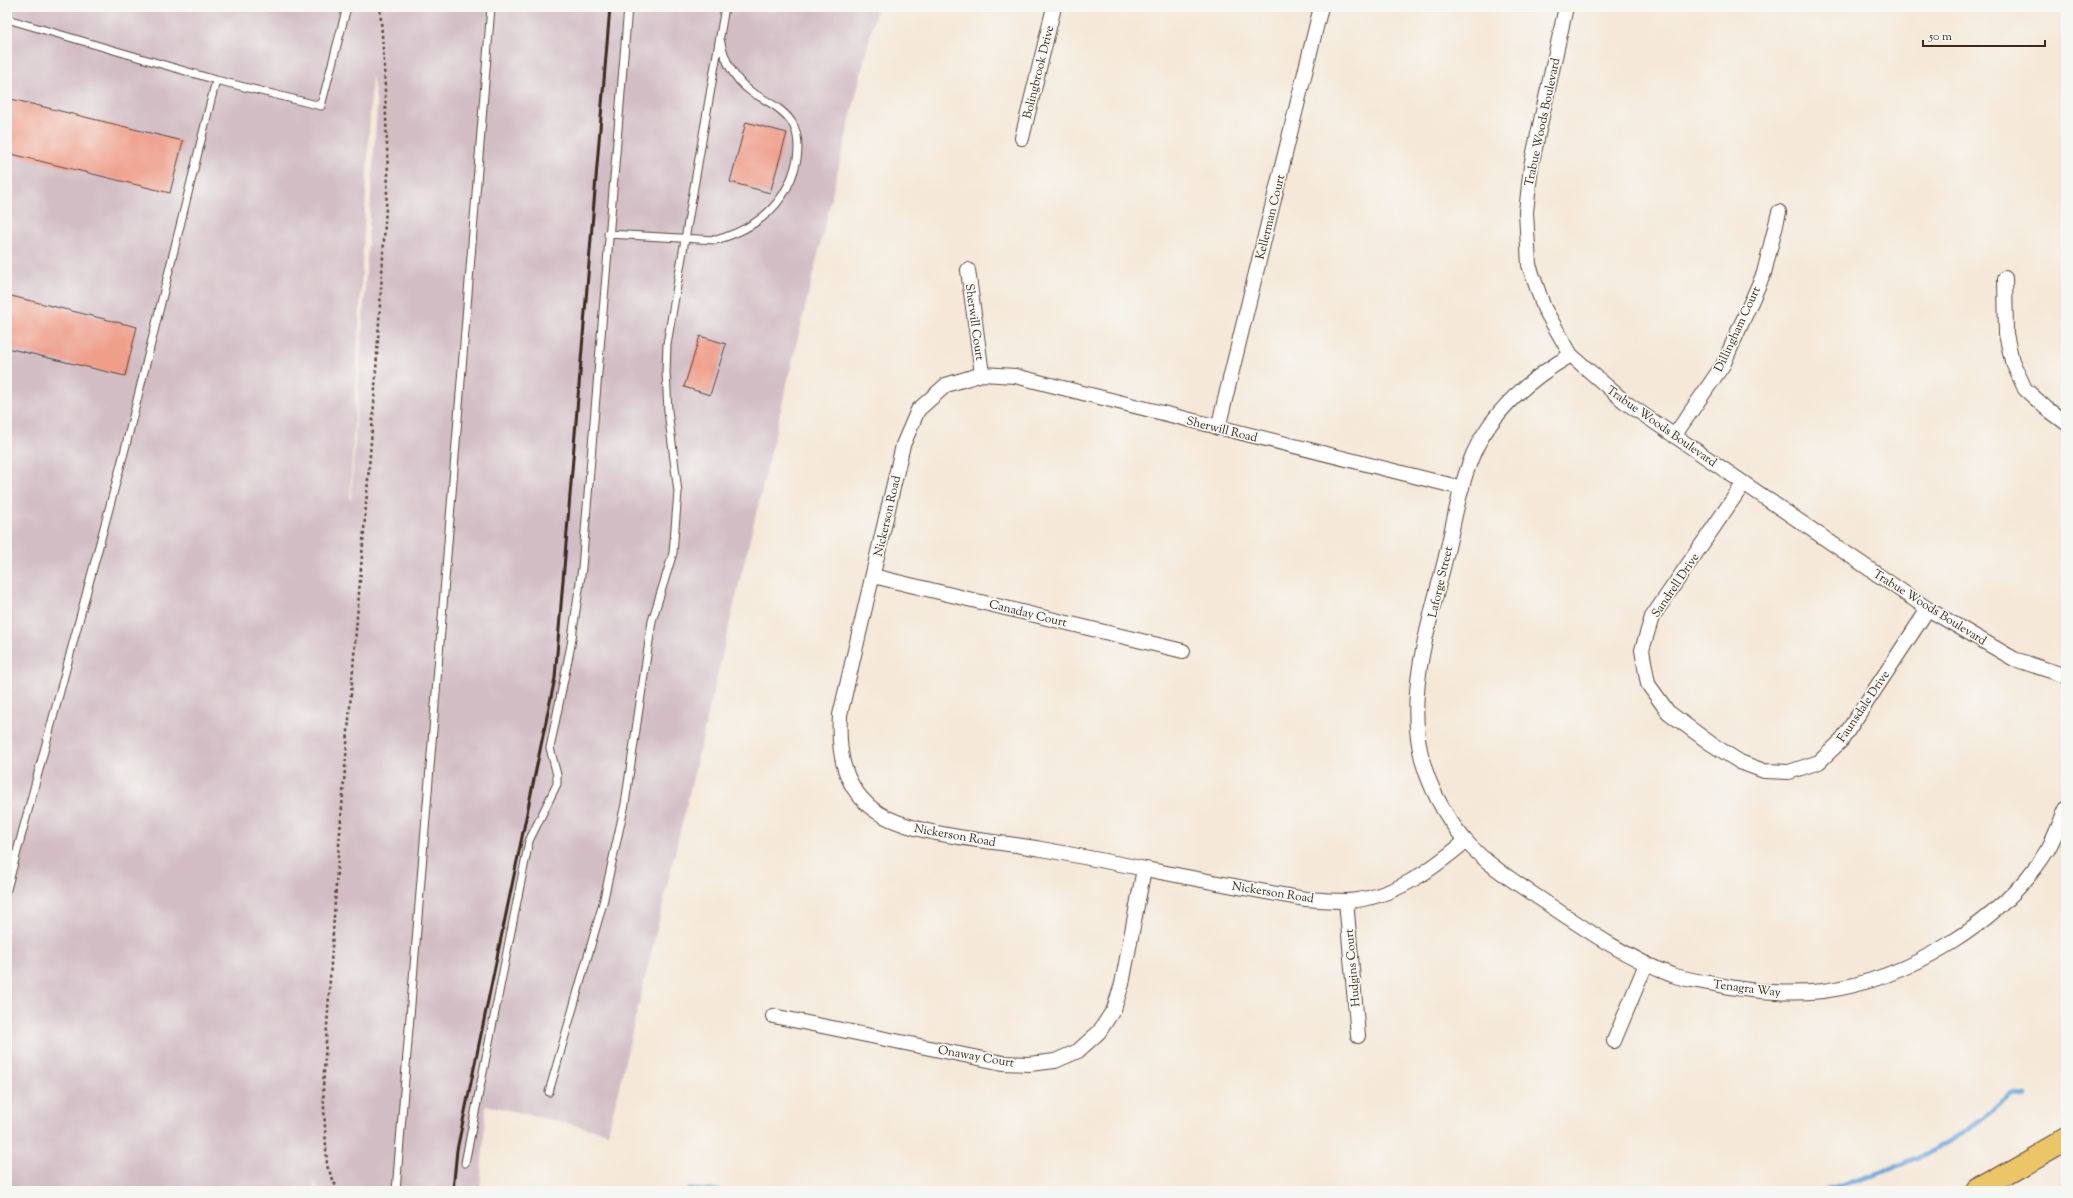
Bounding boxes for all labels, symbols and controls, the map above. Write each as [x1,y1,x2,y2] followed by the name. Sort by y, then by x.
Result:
[1923,22,2045,48] scale bar
[1019,23,1059,121] street label: Bolingbrook Drive
[1928,28,1952,46] text: 50 m
[1521,56,1565,188] street label: Trabue Woods Boulevard
[1252,173,1290,262] street label: Kellerman Court
[960,283,988,362] street label: Sherwill Court
[1710,284,1766,375] street label: Dillingham Court
[1603,382,1720,472] street label: Trabue Woods Boulevard
[1184,412,1259,448] street label: Sherwill Road
[870,474,906,558] street label: Nickerson Road
[1424,545,1458,620] street label: Laforge Street
[1648,549,1704,621] street label: Sandrell Drive
[1869,566,1990,650] street label: Trabue Woods Boulevard
[987,596,1069,632] street label: Canaday Court
[1833,667,1895,746] street label: Faunsdale Drive
[913,820,997,852] street label: Nickerson Road
[1231,878,1315,908] street label: Nickerson Road
[1341,928,1365,1008] street label: Hudgins Court
[1712,976,1782,1002] street label: Tenagra Way
[936,1041,1015,1073] street label: Onaway Court

